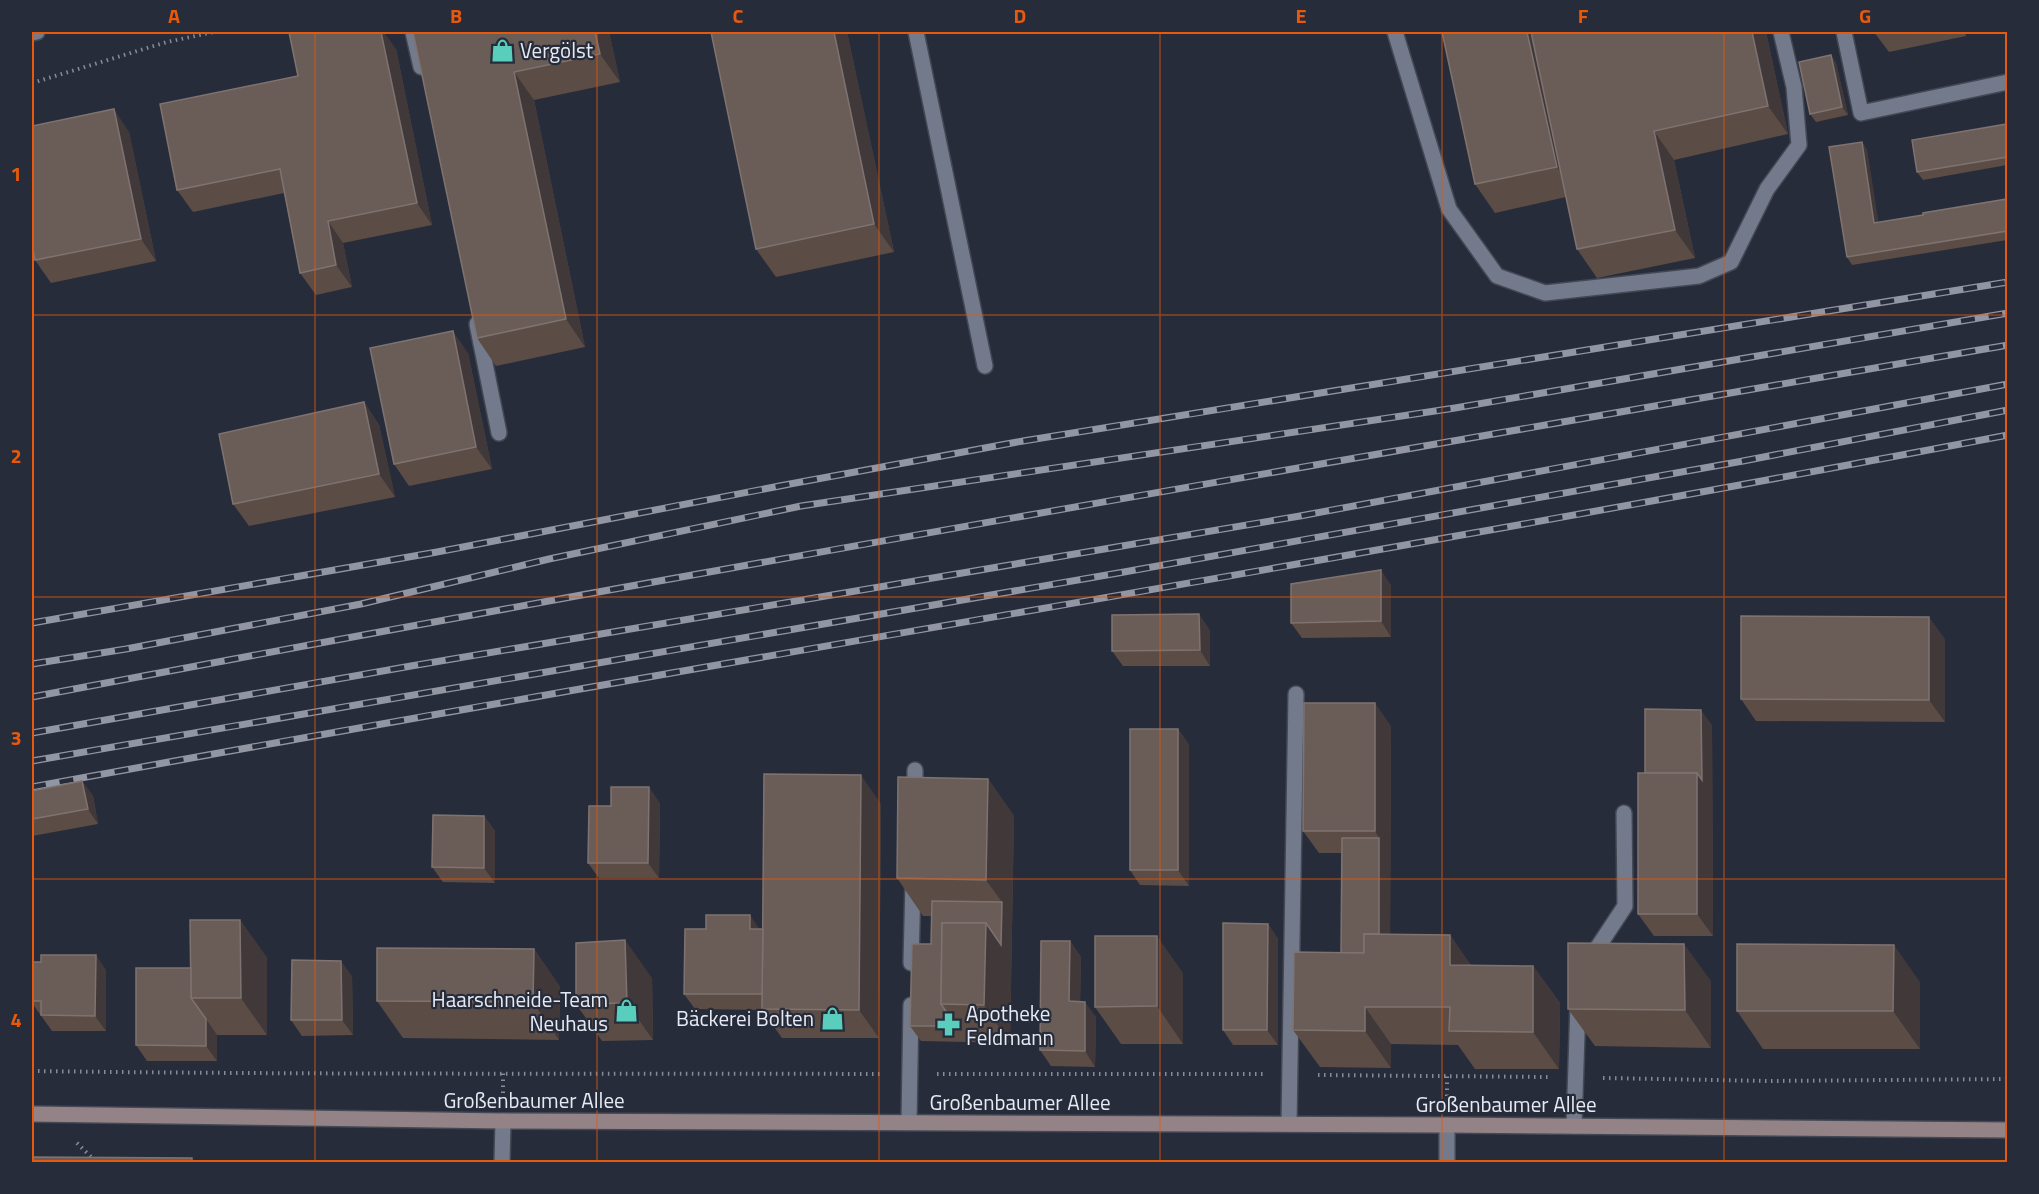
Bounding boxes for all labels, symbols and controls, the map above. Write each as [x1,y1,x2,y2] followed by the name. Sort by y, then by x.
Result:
[168,0,180,31] text: A
[450,0,462,31] text: B
[733,0,744,31] text: C
[1014,0,1026,31] text: D
[1295,0,1307,31] text: E
[1578,0,1589,31] text: F
[1859,0,1871,31] text: G
[520,34,594,66] place label: Vergölst
[489,37,515,63] shop icon: Vergölst
[10,158,22,189] text: 1
[10,440,22,471] text: 2
[10,722,22,753] text: 3
[431,983,608,1039] place label: Haarschneide-Team Neuhaus
[966,997,1054,1053] place label: Apotheke Feldmann
[613,998,639,1024] shop icon: Haarschneide-Team Neuhaus
[676,1002,814,1034] place label: Bäckerei Bolten
[10,1004,22,1035] text: 4
[819,1005,845,1031] shop icon: Bäckerei Bolten
[935,1012,961,1038] pharmacy icon: Apotheke Feldmann
[443,1084,625,1116] street label: Großenbaumer Allee
[929,1086,1111,1118] street label: Großenbaumer Allee
[1415,1088,1597,1120] street label: Großenbaumer Allee

